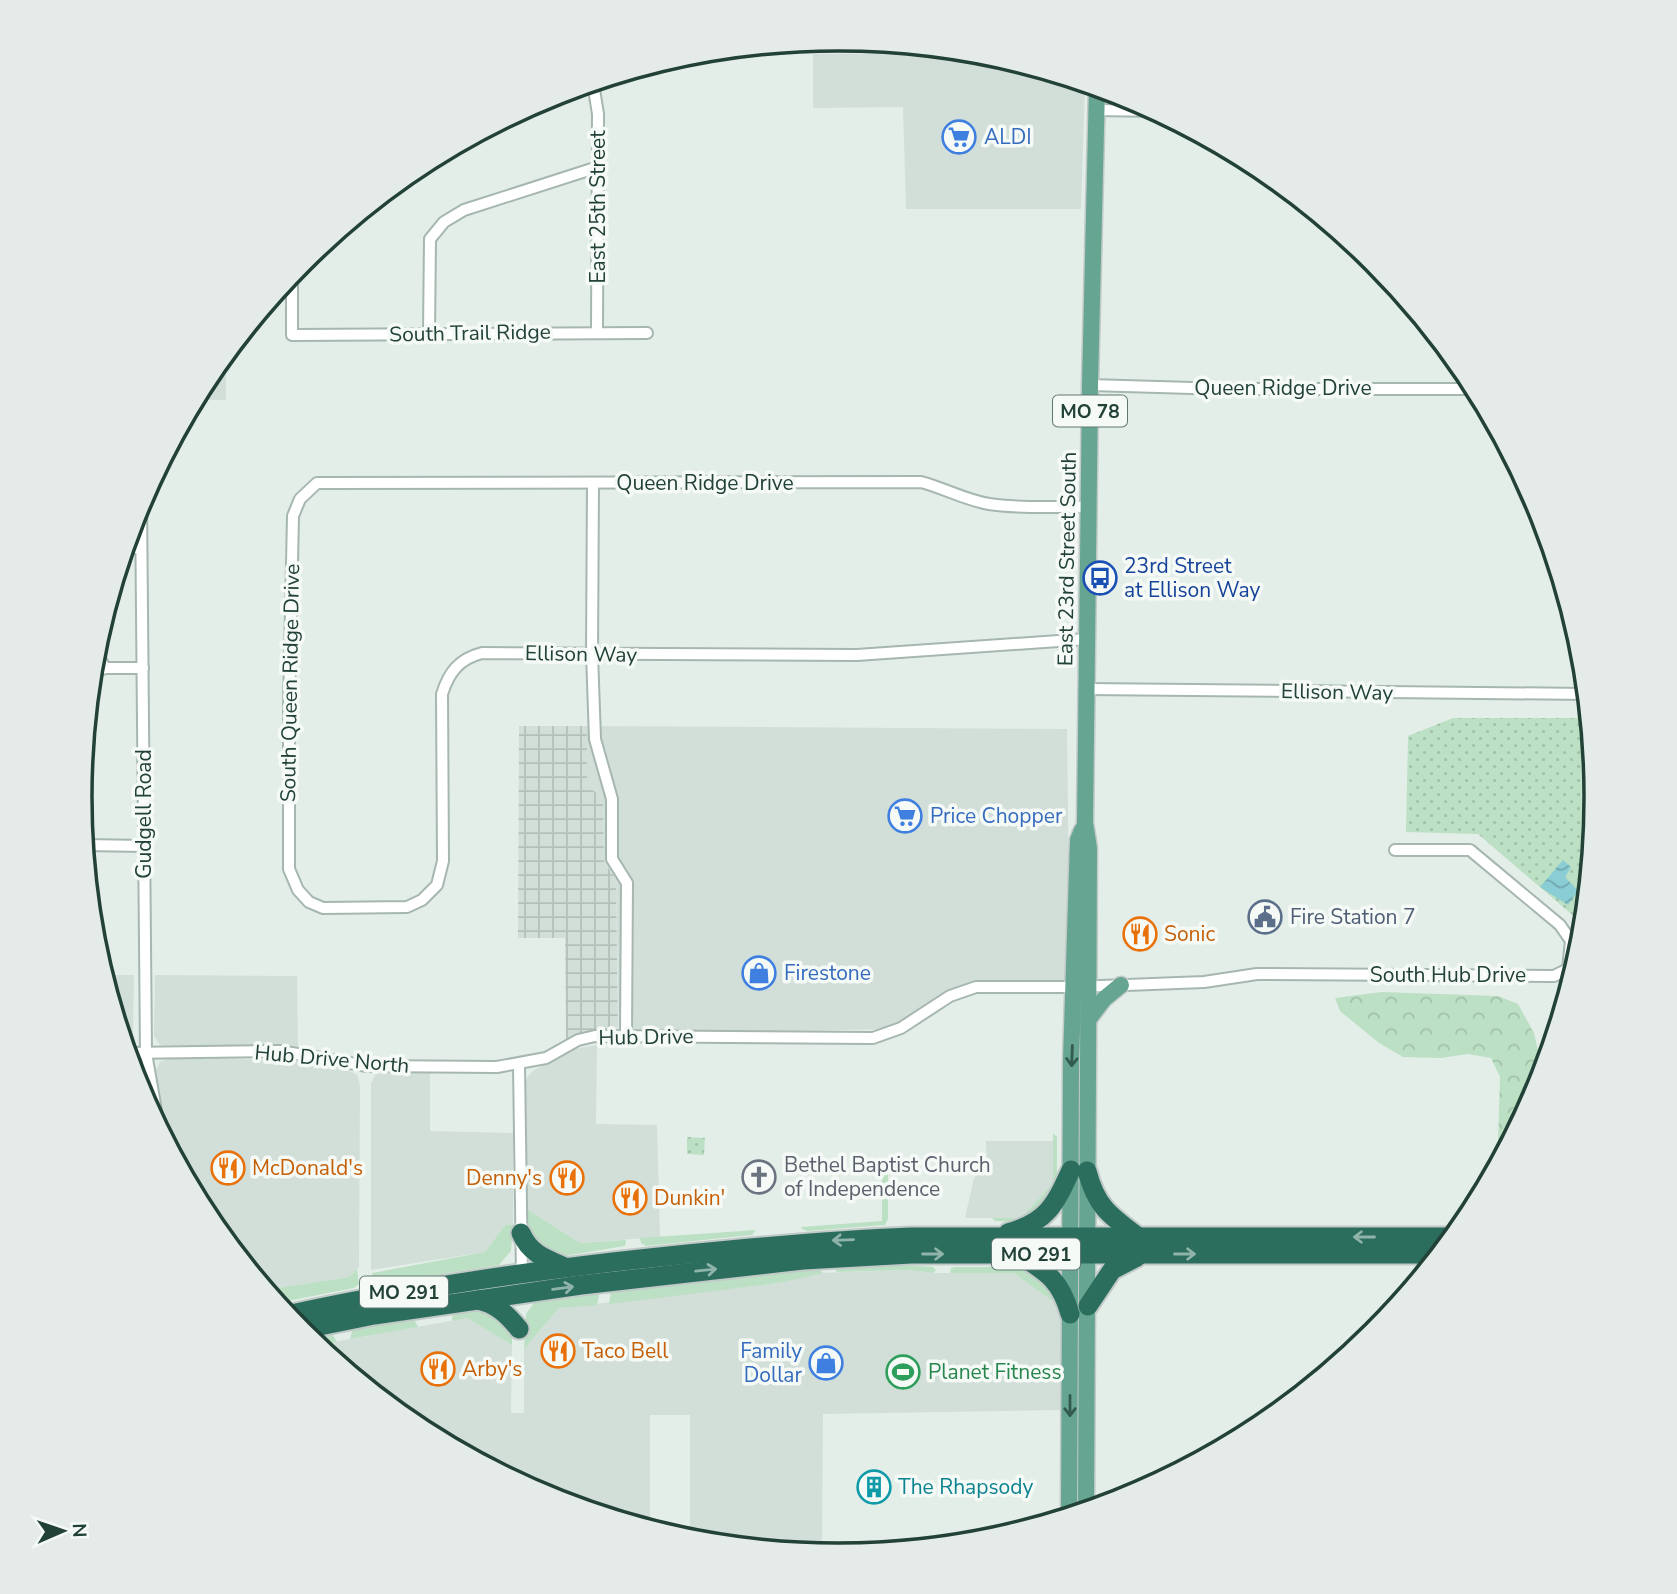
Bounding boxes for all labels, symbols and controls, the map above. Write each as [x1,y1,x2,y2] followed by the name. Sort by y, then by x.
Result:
[940,118,978,156] supermarket icon: ALDI
[984,123,1032,151] place label: ALDI
[584,130,612,284] street label: East 25th Street
[389,318,551,348] street label: South Trail Ridge
[1194,374,1372,402] street label: Queen Ridge Drive
[1053,396,1127,426] road number: MO 78
[1051,452,1083,666] street label: East 23rd Street South
[616,469,794,497] street label: Queen Ridge Drive
[1124,552,1260,604] place label: 23rd Street at Ellison Way
[1081,559,1119,597] bus stop icon: 23rd Street at Ellison Way
[274,564,306,802] street label: South Queen Ridge Drive
[525,639,638,669] street label: Ellison Way
[1281,677,1394,707] street label: Ellison Way
[130,749,158,879] street label: Gudgell Road
[886,797,924,835] supermarket icon: Price Chopper
[930,802,1063,830] place label: Price Chopper
[1246,898,1284,936] public building icon: Fire Station 7
[1290,903,1416,931] place label: Fire Station 7
[1121,915,1159,953] restaurant icon: Sonic
[1164,920,1215,948] place label: Sonic
[740,954,778,992] shop icon: Firestone
[784,959,871,987] place label: Firestone
[1370,961,1526,989] street label: South Hub Drive
[598,1022,694,1052] street label: Hub Drive
[253,1038,411,1080] street label: Hub Drive North
[1065,1044,1078,1067] one-way arrow
[209,1149,247,1187] restaurant icon: McDonald's
[784,1151,991,1203] place label: Bethel Baptist Church of Independence
[252,1154,363,1182] place label: McDonald's
[740,1158,778,1196] church icon: Bethel Baptist Church of Independence
[548,1159,586,1197] restaurant icon: Denny's
[466,1164,542,1192] place label: Denny's
[611,1179,649,1217] restaurant icon: Dunkin'
[654,1184,725,1212] place label: Dunkin'
[1353,1230,1376,1244] one-way arrow
[831,1233,854,1246] one-way arrow
[992,1238,1080,1270] road number: MO 291
[921,1247,944,1261] one-way arrow
[1173,1247,1196,1261] one-way arrow
[695,1263,717,1276] one-way arrow
[360,1276,448,1308] road number: MO 291
[551,1281,574,1294] one-way arrow
[539,1332,577,1370] restaurant icon: Taco Bell
[582,1337,669,1365] place label: Taco Bell
[740,1337,802,1389] place label: Family Dollar
[807,1344,845,1382] shop icon: Family Dollar
[419,1350,457,1388] restaurant icon: Arby's
[884,1353,922,1391] sports icon: Planet Fitness
[462,1355,522,1383] place label: Arby's
[928,1358,1062,1386] place label: Planet Fitness
[1063,1394,1077,1417] one-way arrow
[855,1468,893,1506] building icon: The Rhapsody
[898,1473,1034,1501] place label: The Rhapsody
[28,1496,98,1566] north arrow
[66,1523,92,1538] text: N

